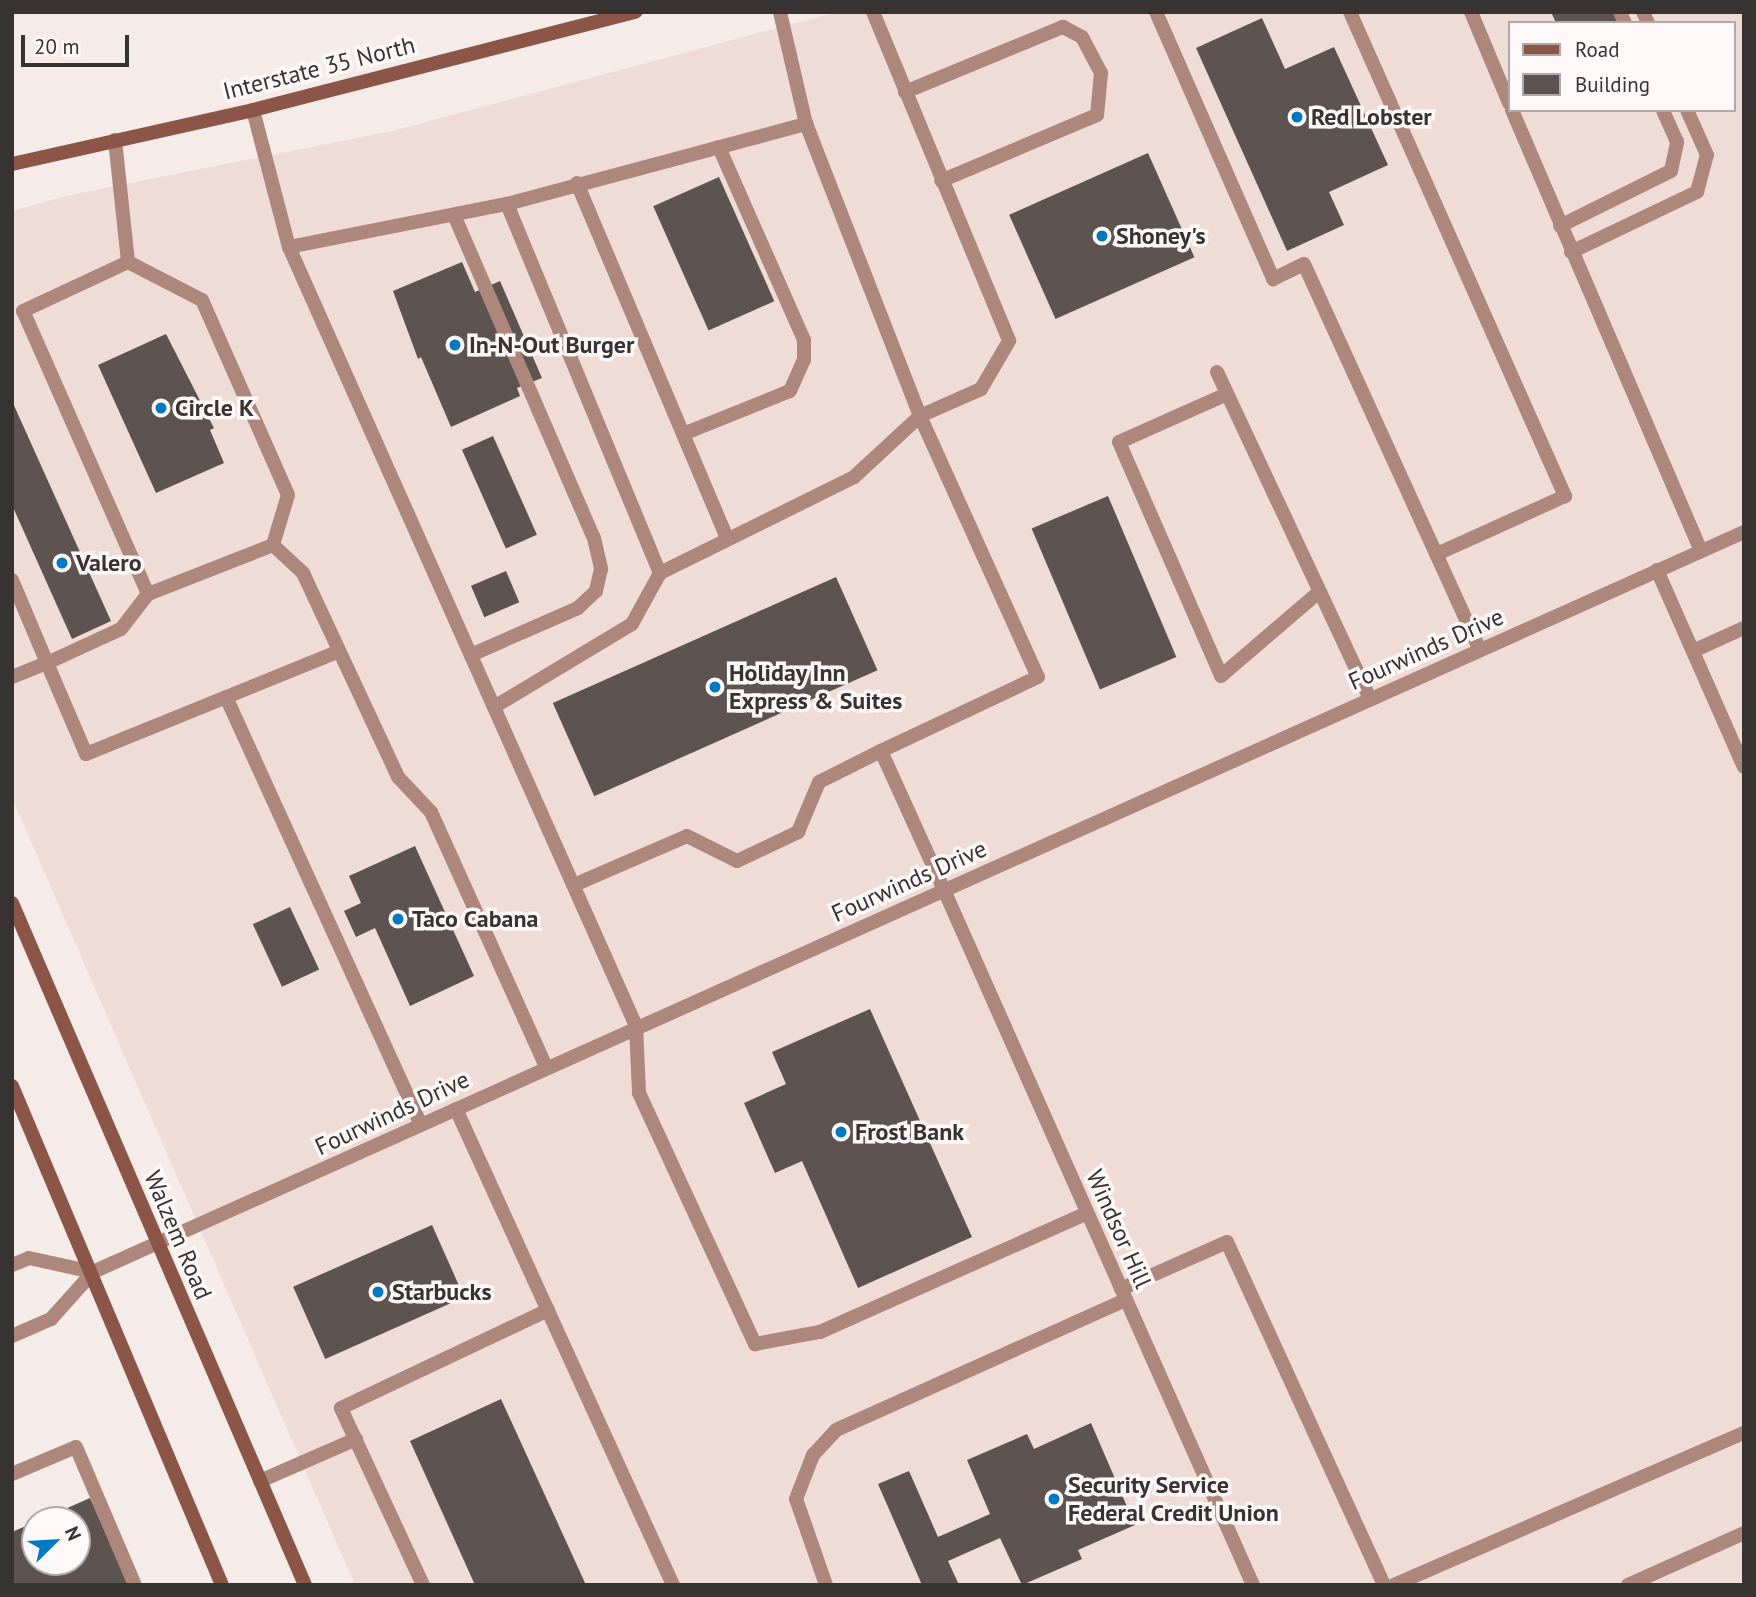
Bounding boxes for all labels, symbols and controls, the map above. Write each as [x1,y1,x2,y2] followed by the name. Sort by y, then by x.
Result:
[24,21,133,65] scale bar
[1508,21,1735,112] legend
[220,30,418,106] street label: Interstate 35 North
[34,33,80,60] text: 20 m
[1575,36,1619,63] text: Road
[1575,71,1650,98] text: Building
[1311,103,1432,131] place label: Red Lobster
[1289,109,1305,125] marker: Red Lobster
[1116,222,1206,250] place label: Shoney's
[1094,228,1110,244] marker: Shoney's
[469,331,634,359] place label: In-N-Out Burger
[447,337,463,353] marker: In-N-Out Burger
[175,394,254,422] place label: Circle K
[153,400,169,416] marker: Circle K
[76,549,142,577] place label: Valero
[54,555,70,571] marker: Valero
[1344,602,1508,696] street label: Fourwinds Drive
[729,659,902,715] place label: Holiday Inn Express & Suites
[707,679,723,695] marker: Holiday Inn Express & Suites
[827,834,991,928] street label: Fourwinds Drive
[412,905,539,933] place label: Taco Cabana
[390,911,406,927] marker: Taco Cabana
[310,1065,474,1161] street label: Fourwinds Drive
[855,1118,964,1146] place label: Frost Bank
[833,1124,849,1140] marker: Frost Bank
[1080,1165,1158,1293] street label: Windsor Hill
[138,1166,218,1304] street label: Walzem Road
[392,1278,492,1306] place label: Starbucks
[370,1284,386,1300] marker: Starbucks
[1068,1471,1279,1527] place label: Security Service Federal Credit Union
[1046,1491,1062,1507] marker: Security Service Federal Credit Union
[21,1506,91,1576] north arrow
[60,1523,87,1544] text: N

